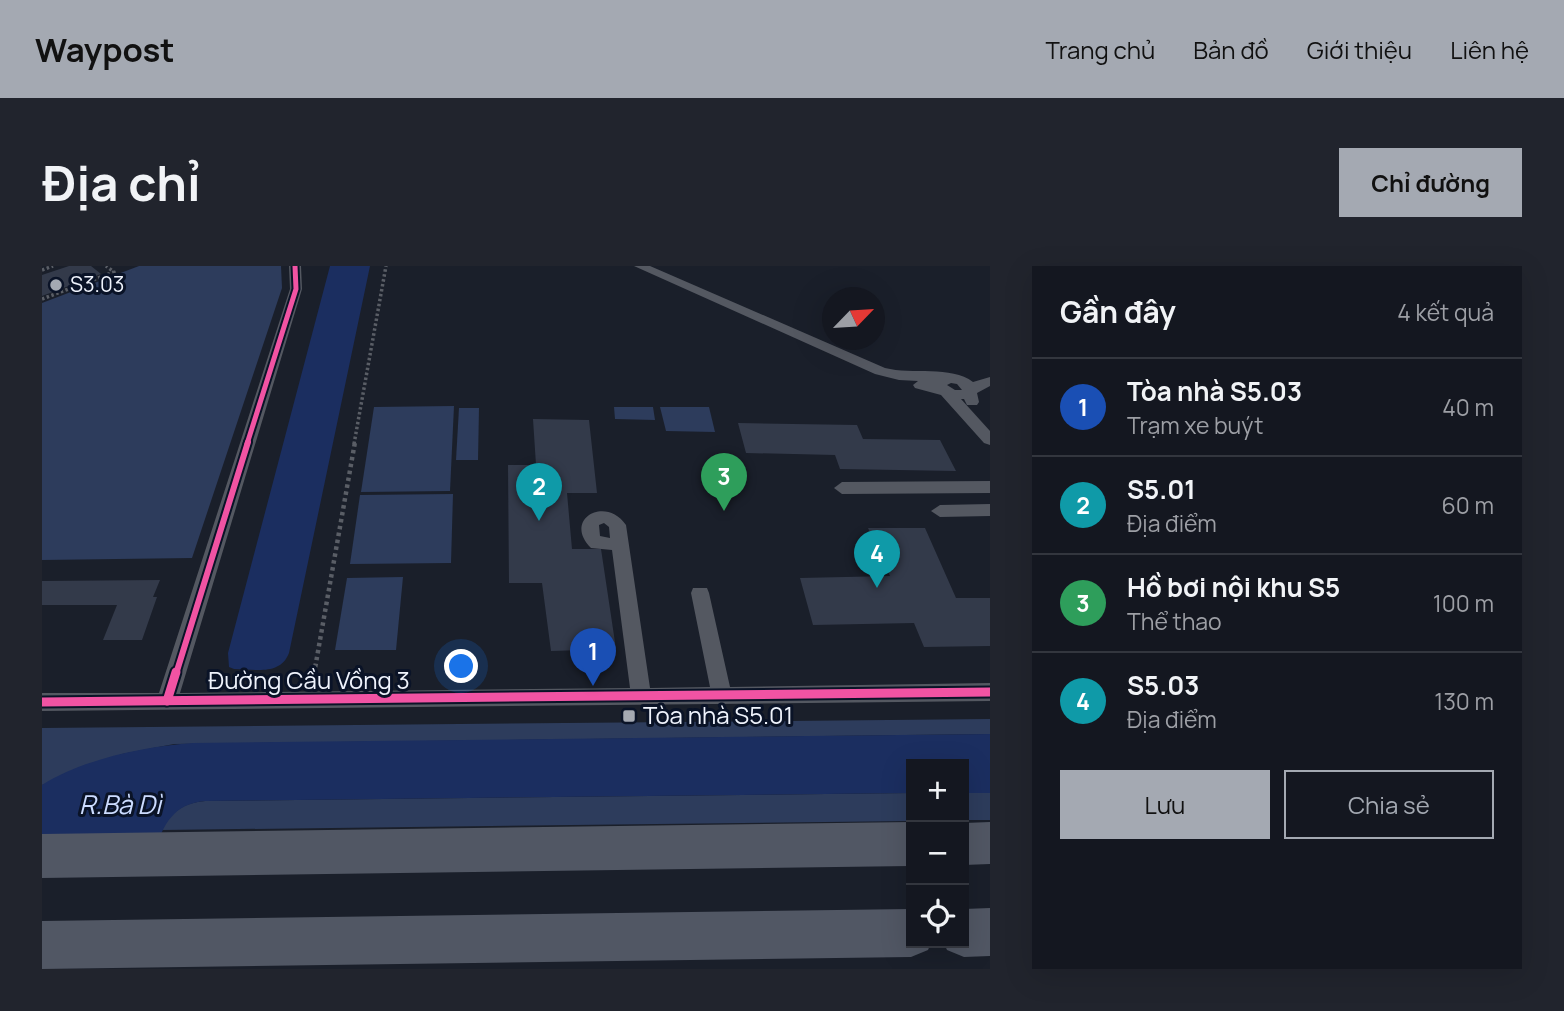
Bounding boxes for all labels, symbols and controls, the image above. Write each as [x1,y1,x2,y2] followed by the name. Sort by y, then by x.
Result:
[35,27,175,72] text: Waypost
[1046,33,1155,66] text: Trang chủ
[1193,33,1269,66] text: Bản đồ
[1307,33,1412,66] text: Giới thiệu
[1450,33,1529,66] text: Liên hệ
[1339,148,1522,217] button: Chỉ đường
[42,149,201,216] text: Địa chỉ
[70,270,124,298] place label: S3.03
[48,277,64,293] marker: S3.03
[822,287,885,350] north arrow
[1060,291,1176,332] text: Gần đây
[1397,296,1494,328] text: 4 kết quả
[1127,373,1302,409] text: Tòa nhà S5.03
[1078,391,1088,423] text: 1
[1442,391,1494,423] text: 40 m
[1127,409,1264,441] text: Trạm xe buýt
[701,453,747,511] pin: 3
[516,463,562,521] pin: 2
[1127,471,1196,507] text: S5.01
[1076,489,1090,521] text: 2
[1442,489,1494,521] text: 60 m
[1127,507,1217,539] text: Địa điểm
[854,530,900,588] pin: 4
[1127,569,1340,605] text: Hồ bơi nội khu S5
[1076,587,1090,619] text: 3
[1433,587,1494,619] text: 100 m
[1127,605,1222,637] text: Thể thao
[570,628,616,686] pin: 1
[444,649,478,683] your location
[208,663,410,696] street label: Đường Cầu Vồng 3
[1127,667,1199,703] text: S5.03
[1076,685,1090,717] text: 4
[1434,685,1494,717] text: 130 m
[643,698,793,731] place label: Tòa nhà S5.01
[1127,703,1217,735] text: Địa điểm
[621,708,637,724] marker: Tòa nhà S5.01
[906,759,969,948] map controls
[906,759,969,822] button: +
[1060,770,1270,839] button: Lưu
[1284,770,1494,839] button: Chia sẻ
[79,786,163,822] water label: R.Bà Dì
[906,822,969,885] button: −
[906,885,969,948] button: locate

